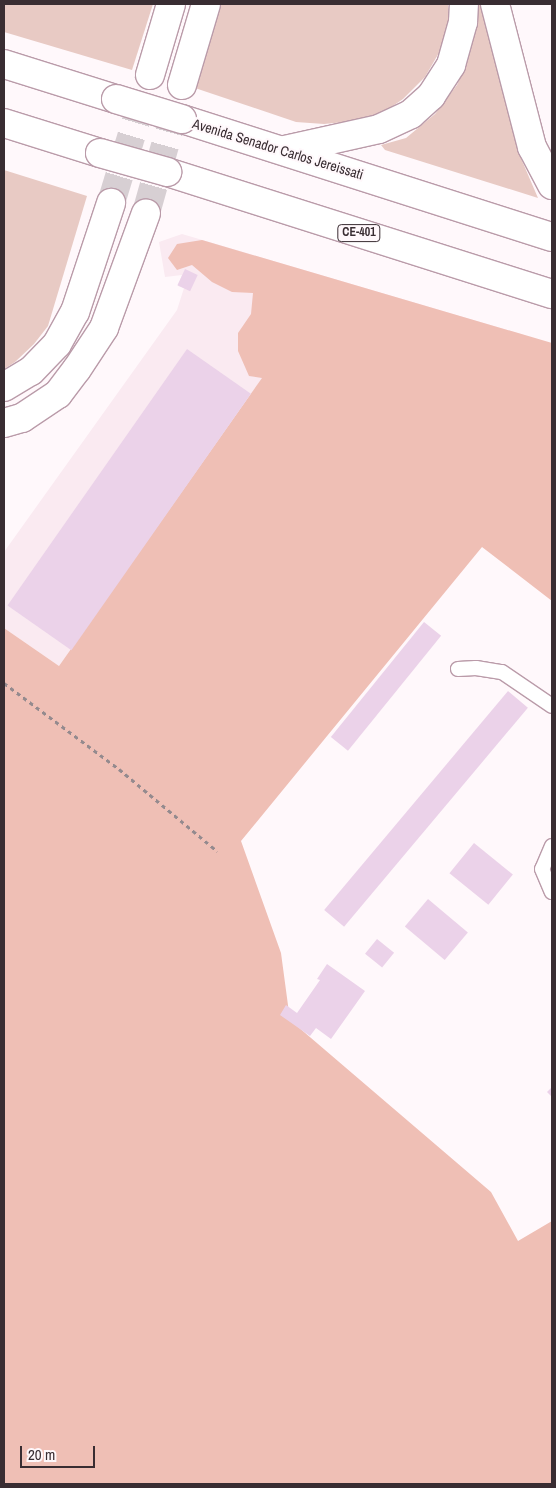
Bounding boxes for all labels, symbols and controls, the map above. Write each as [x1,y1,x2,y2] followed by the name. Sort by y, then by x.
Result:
[191,115,365,183] street label: Avenida Senador Carlos Jereissati
[336,224,382,242] road number: CE-401
[22,1436,98,1468] scale bar
[28,1444,55,1465] text: 20 m

